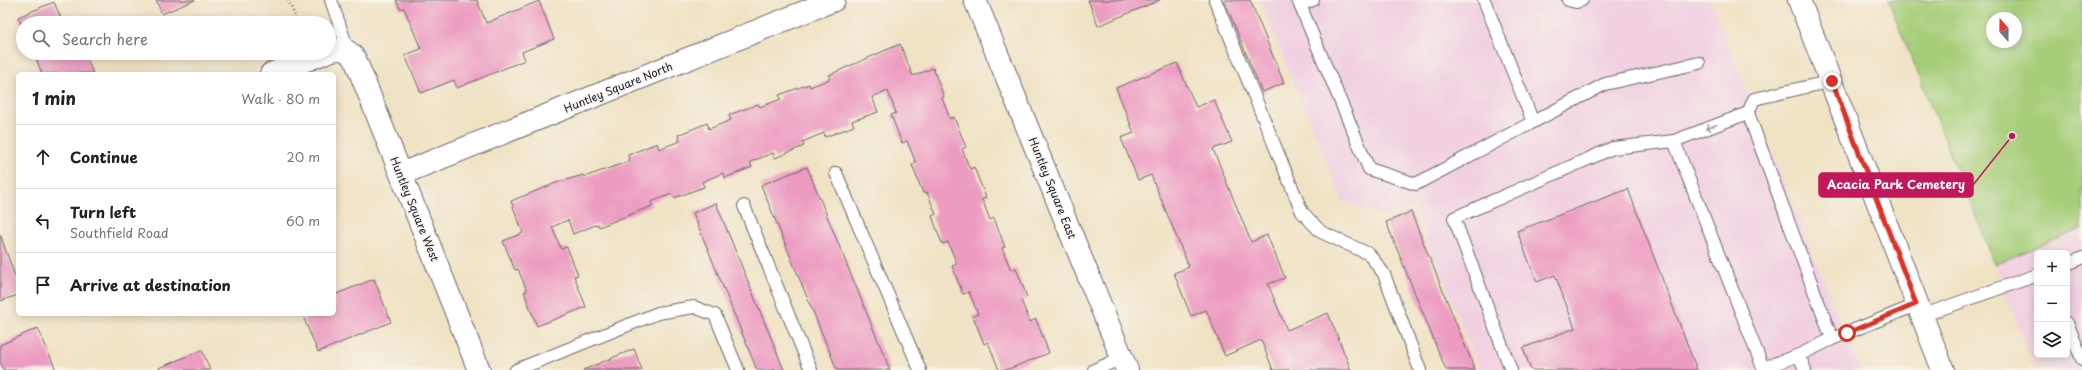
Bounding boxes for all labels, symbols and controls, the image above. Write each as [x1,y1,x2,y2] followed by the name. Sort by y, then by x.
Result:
[1986,12,2022,48] north arrow
[16,16,336,60] search box
[30,27,52,49] icon: search
[62,27,148,50] text: Search here
[561,57,675,117] street label: Huntley Square North
[1823,72,1841,90] route end
[32,85,76,111] text: 1 min
[242,89,320,108] text: Walk · 80 m
[1706,123,1718,131] one-way arrow
[1025,135,1081,242] street label: Huntley Square East
[70,145,138,168] text: Continue
[32,146,54,168] icon: ahead
[286,147,320,166] text: 20 m
[386,154,444,264] street label: Huntley Square West
[1819,173,1973,197] callout: Acacia Park Cemetery
[1827,175,1965,193] text: Acacia Park Cemetery
[70,200,136,223] text: Turn left
[32,210,54,232] icon: left
[286,211,320,230] text: 60 m
[70,223,169,242] text: Southfield Road
[2034,250,2070,358] map controls
[2034,250,2070,286] button: +
[70,273,231,296] text: Arrive at destination
[32,274,54,296] icon: arrive
[2034,286,2070,322] button: −
[2034,322,2070,358] button: layers
[1838,324,1856,342] route start

